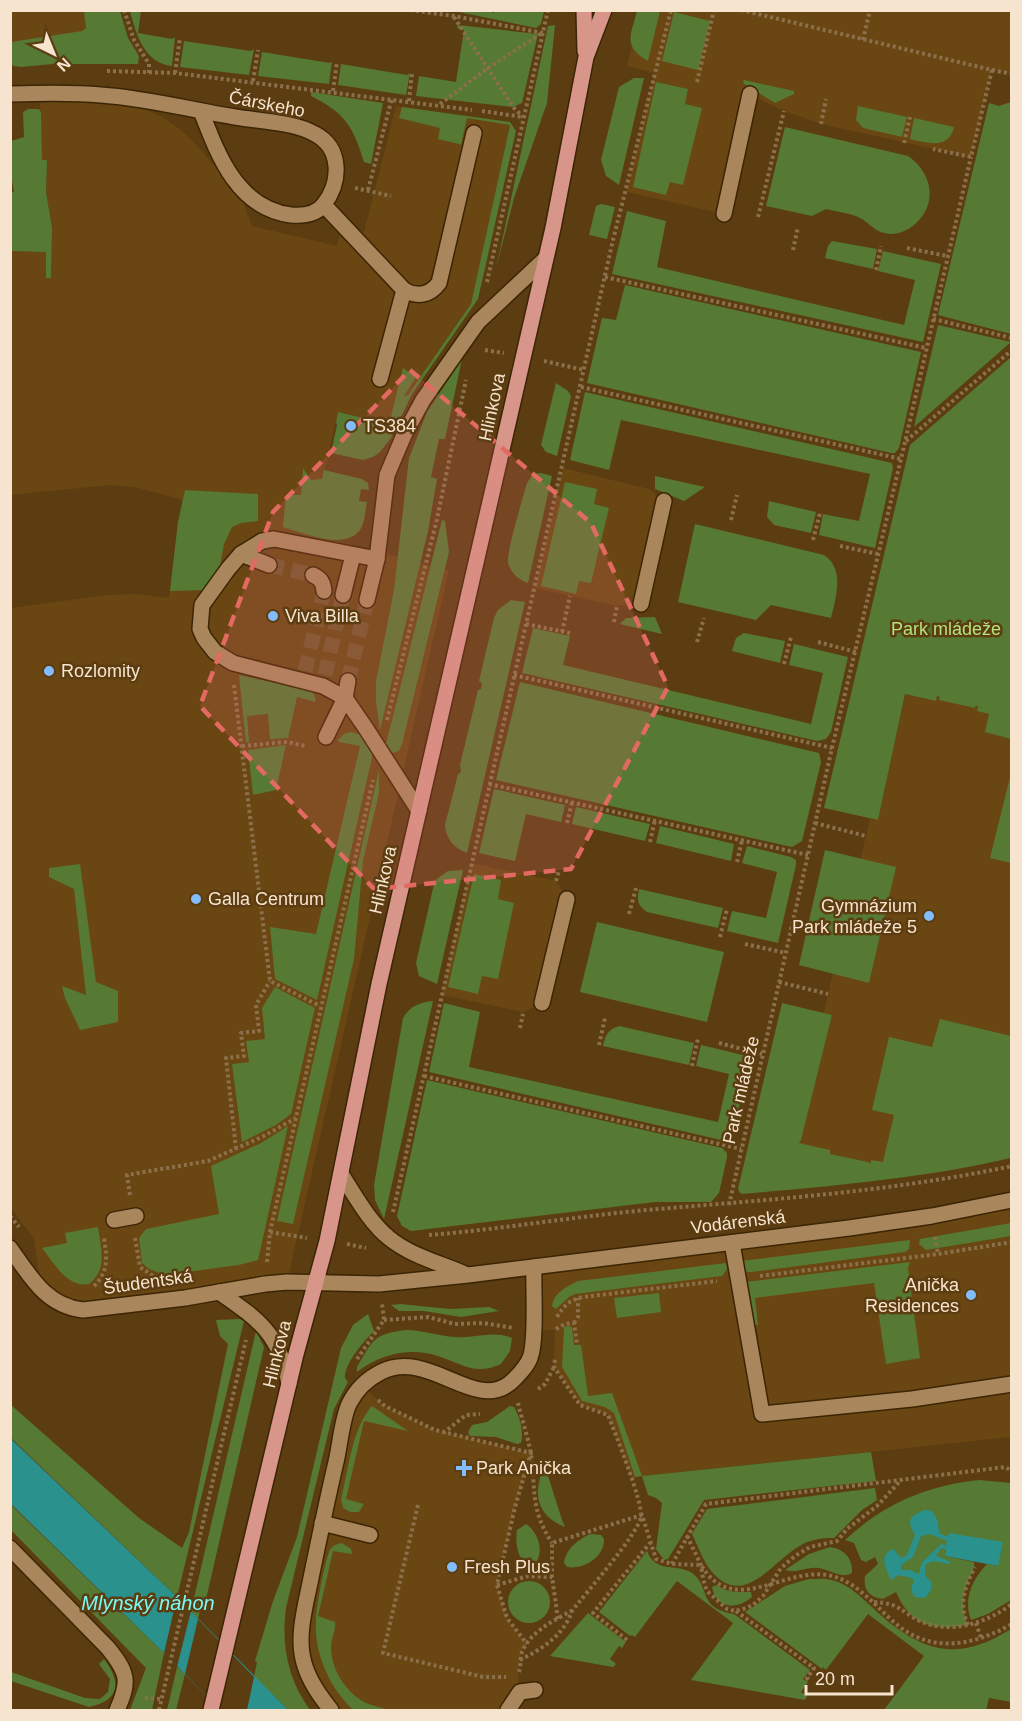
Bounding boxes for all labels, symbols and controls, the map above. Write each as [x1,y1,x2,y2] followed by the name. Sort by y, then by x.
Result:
[24,24,84,84] north arrow
[54,54,74,75] text: N
[227,86,307,121] street label: Čárskeho
[475,370,509,443] street label: Hlinkova
[363,416,416,436] place label: TS384
[344,419,358,433] marker: TS384
[285,606,360,626] place label: Viva Billa
[266,609,280,623] marker: Viva Billa
[891,619,1001,639] park label: Park mládeže
[61,661,140,681] place label: Rozlomity
[42,664,56,678] marker: Rozlomity
[365,843,401,916] street label: Hlinkova
[208,889,324,909] place label: Galla Centrum
[189,892,203,906] marker: Galla Centrum
[792,896,917,937] place label: Gymnázium Park mládeže 5
[922,909,936,923] marker: Gymnázium Park mládeže 5
[719,1034,763,1146] street label: Park mládeže
[690,1206,787,1238] street label: Vodárenská
[102,1265,195,1298] street label: Študentská
[865,1275,960,1316] place label: Anička Residences
[964,1288,978,1302] marker: Anička Residences
[259,1317,295,1390] street label: Hlinkova
[476,1458,572,1478] place label: Park Anička
[457,1461,471,1475] marker: Park Anička
[464,1557,550,1577] place label: Fresh Plus
[445,1560,459,1574] marker: Fresh Plus
[81,1592,215,1614] water label: Mlynský náhon
[806,1658,892,1696] scale bar
[815,1669,855,1689] text: 20 m

